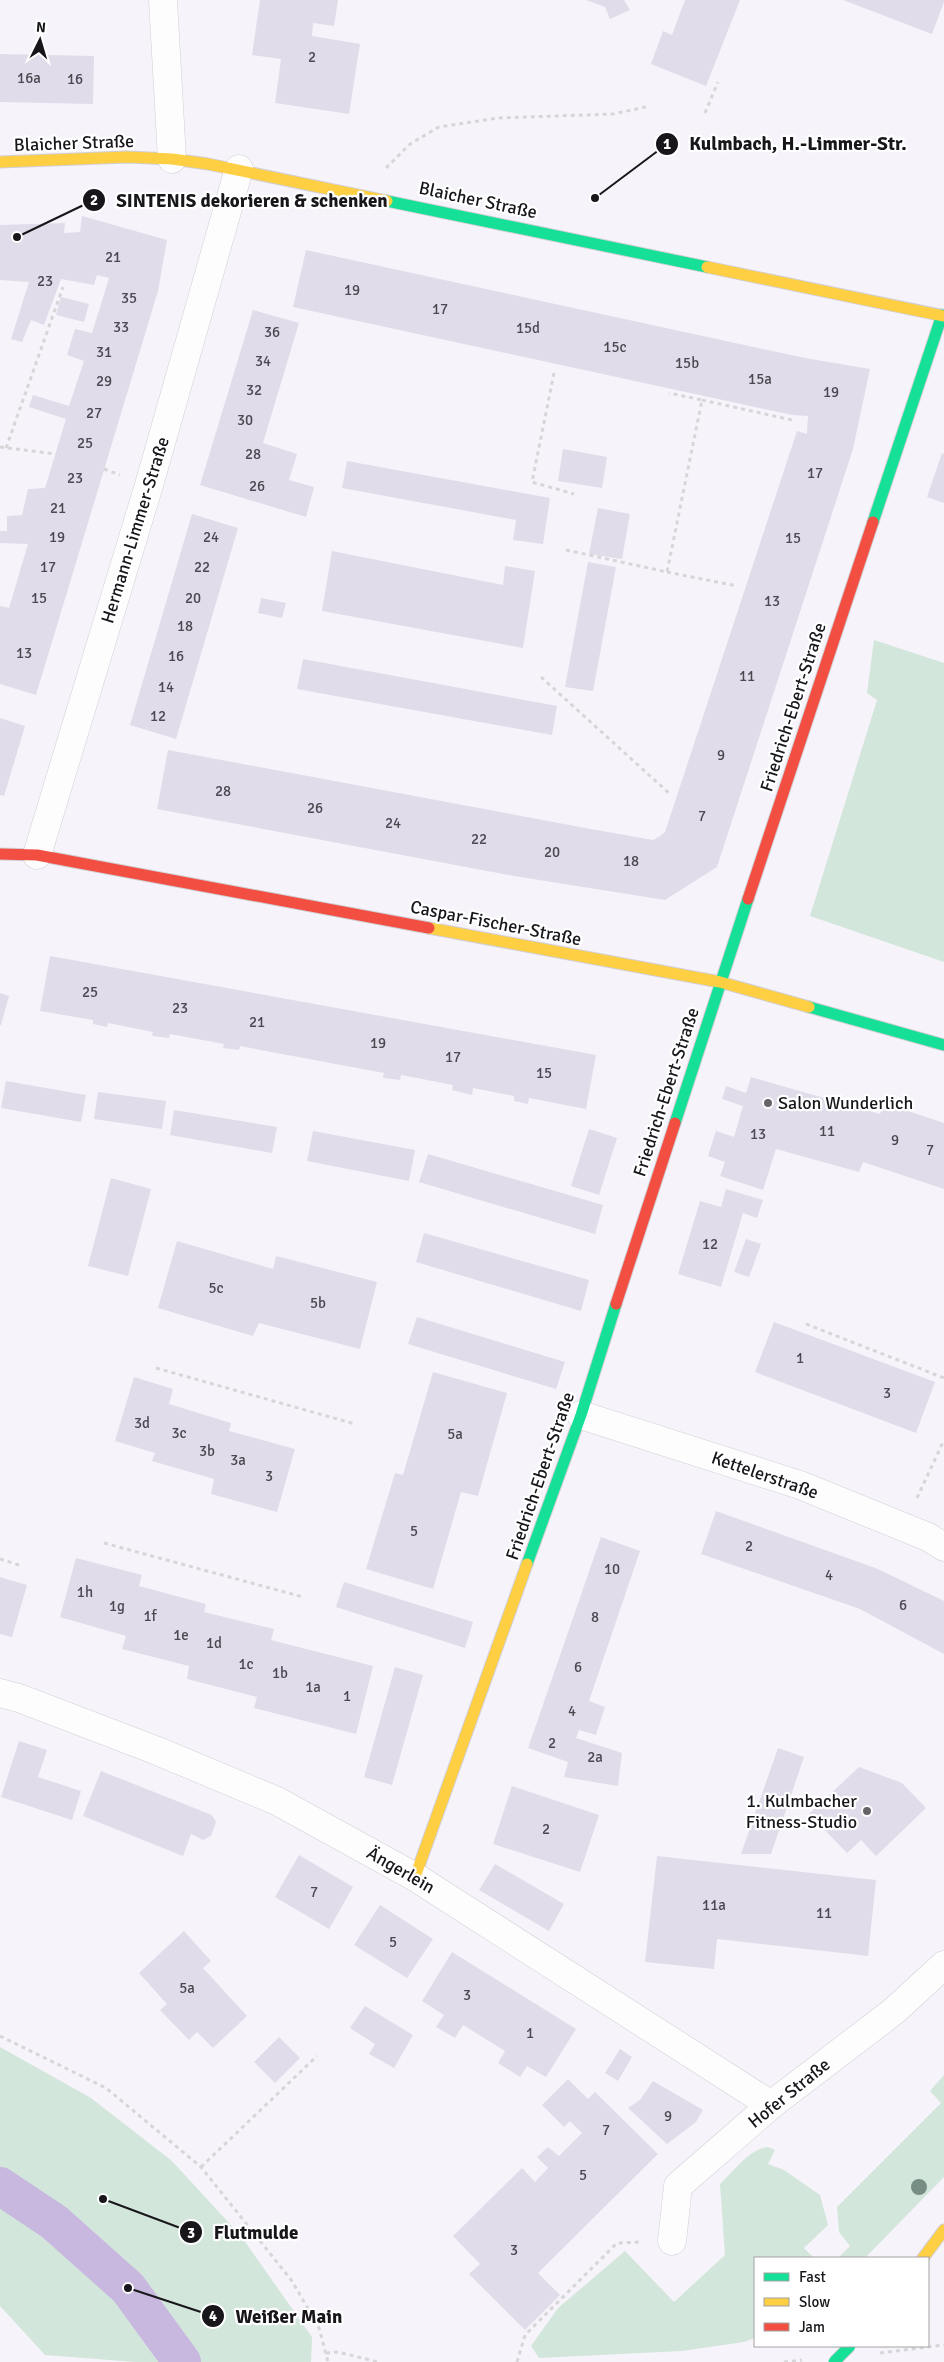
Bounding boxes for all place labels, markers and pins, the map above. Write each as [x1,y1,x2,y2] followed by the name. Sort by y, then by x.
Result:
[654,127,916,161] callout: Kulmbach, H.-Limmer-Str.
[81,183,398,217] callout: SINTENIS dekorieren & schenken
[778,1092,913,1114] place label: Salon Wunderlich
[762,1097,774,1109] marker: Salon Wunderlich
[746,1790,857,1833] place label: 1. Kulmbacher Fitness-Studio
[861,1805,873,1817] marker: 1. Kulmbacher Fitness-Studio
[179,2215,309,2249] callout: Flutmulde
[201,2299,352,2333] callout: Weißer Main

